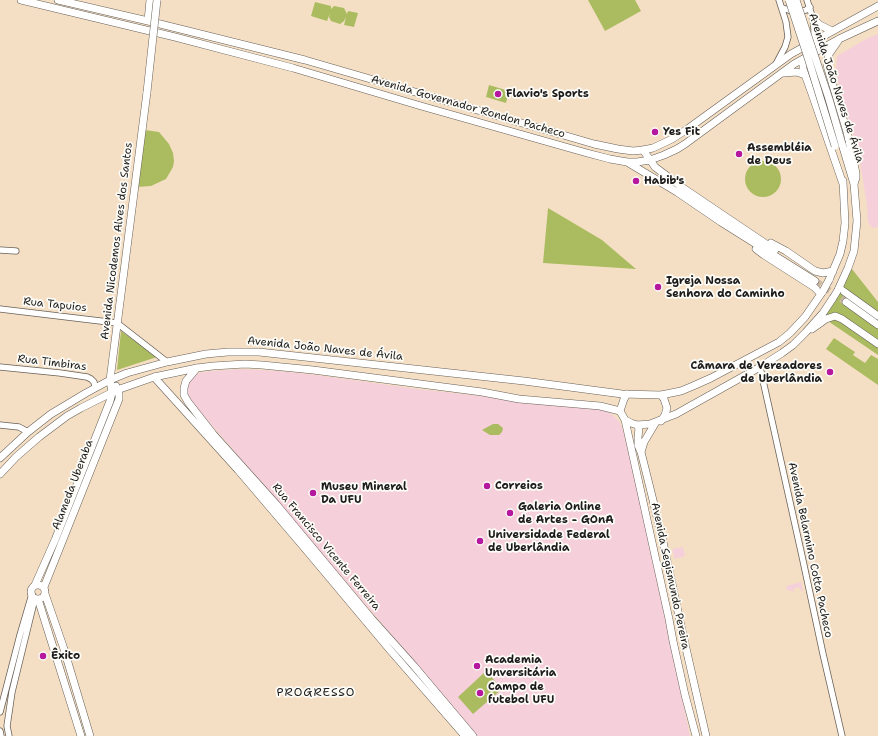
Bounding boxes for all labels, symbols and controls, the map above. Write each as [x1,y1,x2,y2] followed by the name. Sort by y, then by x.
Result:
[806,12,866,164] street label: Avenida João Naves de Ávila
[369,73,567,141] street label: Avenida Governador Rondon Pacheco
[506,87,589,101] place label: Flavio's Sports
[493,89,503,99] marker: Flavio's Sports
[663,125,700,139] place label: Yes Fit
[650,127,660,137] marker: Yes Fit
[747,141,812,167] place label: Assembléia de Deus
[98,142,136,340] street label: Avenida Nicodemos Alves dos Santos
[734,149,744,159] marker: Assembléia de Deus
[644,174,684,188] place label: Habib's
[631,176,641,186] marker: Habib's
[666,274,785,300] place label: Igreja Nossa Senhora do Caminho
[653,282,663,292] marker: Igreja Nossa Senhora do Caminho
[23,295,87,315] street label: Rua Tapuios
[247,334,403,364] street label: Avenida João Naves de Ávila
[17,352,87,374] street label: Rua Timbiras
[691,359,822,385] place label: Câmara de Vereadores de Uberlândia
[825,367,835,377] marker: Câmara de Vereadores de Uberlândia
[50,438,96,532] street label: Alameda Uberaba
[785,461,835,639] street label: Avenida Belarmino Cotta Pacheco
[495,479,543,493] place label: Correios
[321,480,407,506] place label: Museu Mineral Da UFU
[269,481,383,613] street label: Rua Francisco Vicente Ferreira
[482,481,492,491] marker: Correios
[308,488,318,498] marker: Museu Mineral Da UFU
[518,500,614,526] place label: Galeria Online de Artes - GOnA
[648,501,692,651] street label: Avenida Segismundo Pereira
[505,508,515,518] marker: Galeria Online de Artes - GOnA
[488,528,610,554] place label: Universidade Federal de Uberlândia
[475,536,485,546] marker: Universidade Federal de Uberlândia
[51,649,80,663] place label: Êxito
[38,651,48,661] marker: Êxito
[485,653,556,679] place label: Academia Unversitária
[472,661,482,671] marker: Academia Unversitária
[488,680,554,706] place label: Campo de futebol UFU
[277,686,355,700] district label: PROGRESSO
[475,688,485,698] marker: Campo de futebol UFU

